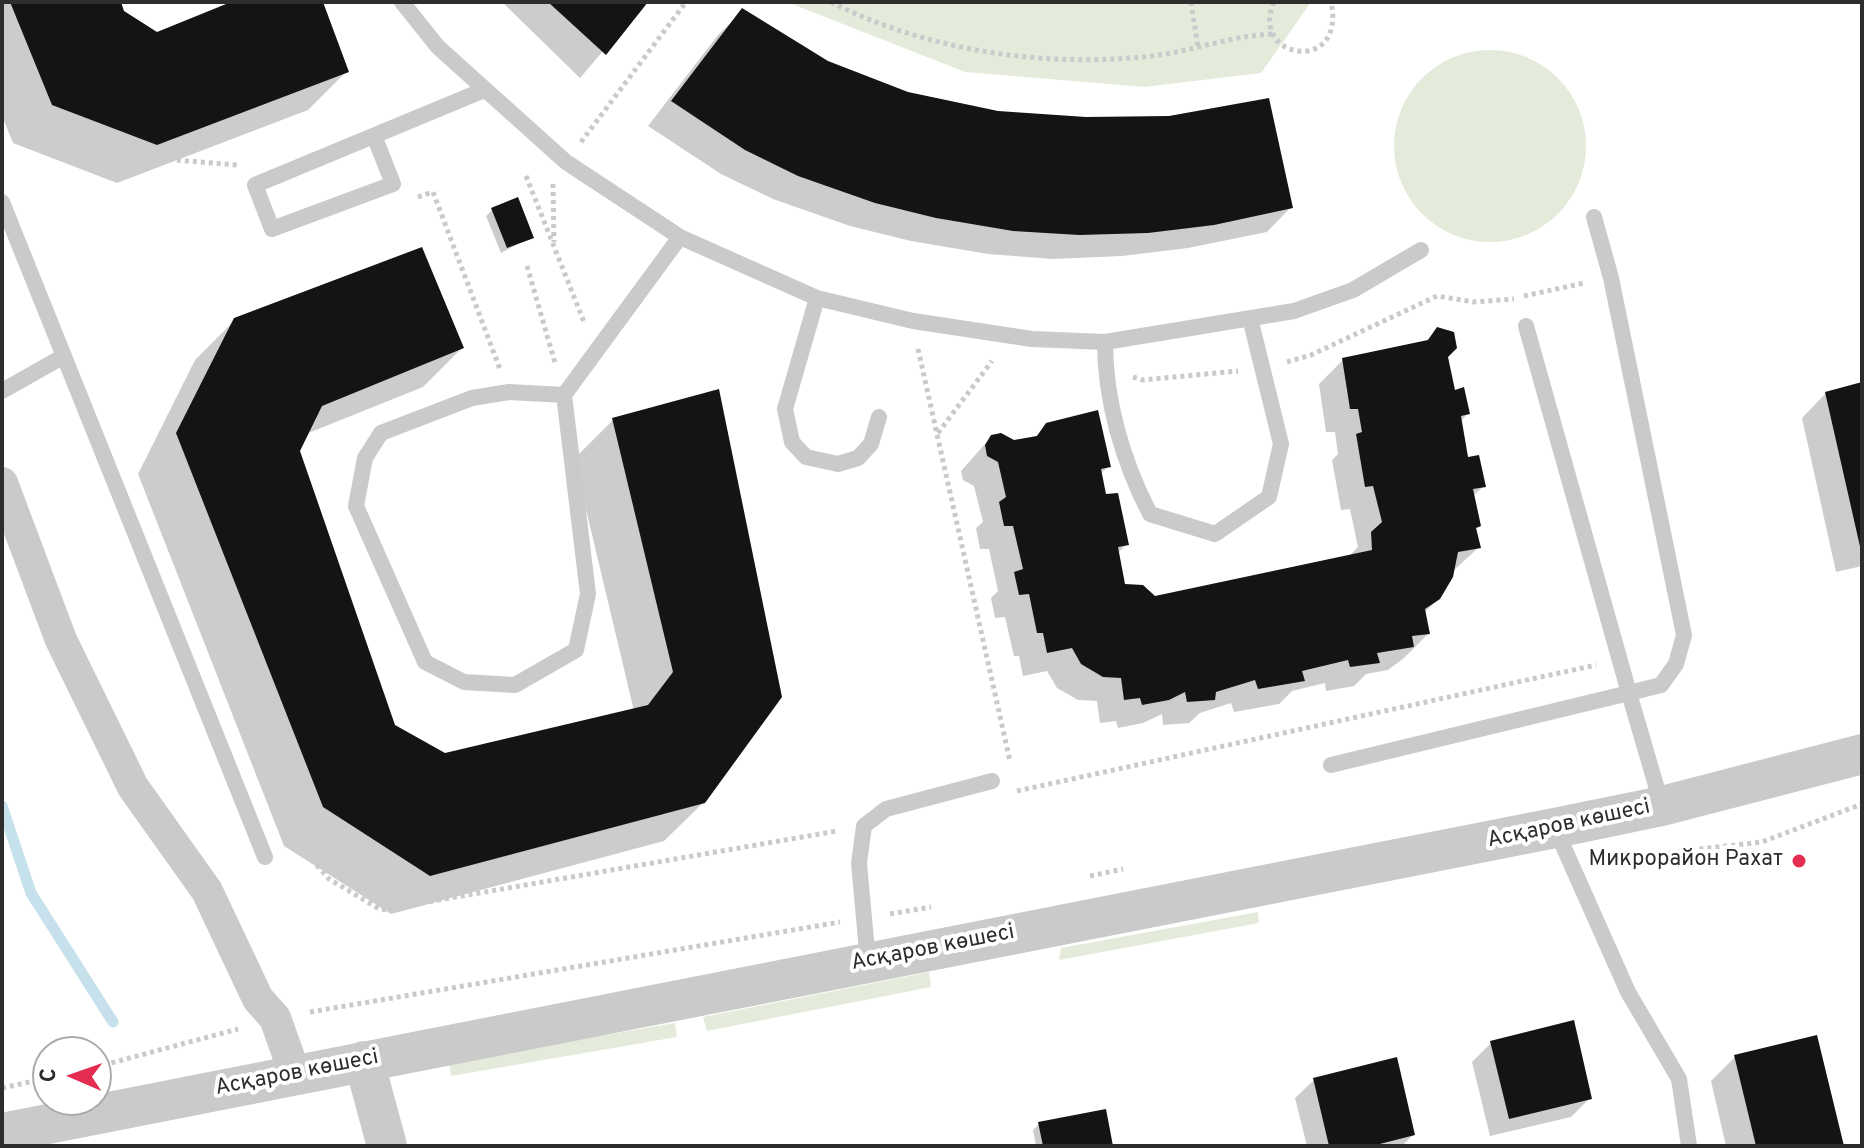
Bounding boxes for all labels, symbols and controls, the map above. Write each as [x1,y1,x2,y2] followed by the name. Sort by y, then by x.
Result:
[1485,795,1653,855] street label: Асқаров көшесі
[1589,848,1783,874] place label: Микрорайон Рахат
[1790,852,1808,870] marker: Микрорайон Рахат
[849,920,1017,978] street label: Асқаров көшесі
[32,1036,112,1116] north arrow
[213,1045,381,1103] street label: Асқаров көшесі
[36,1068,63,1083] text: С

